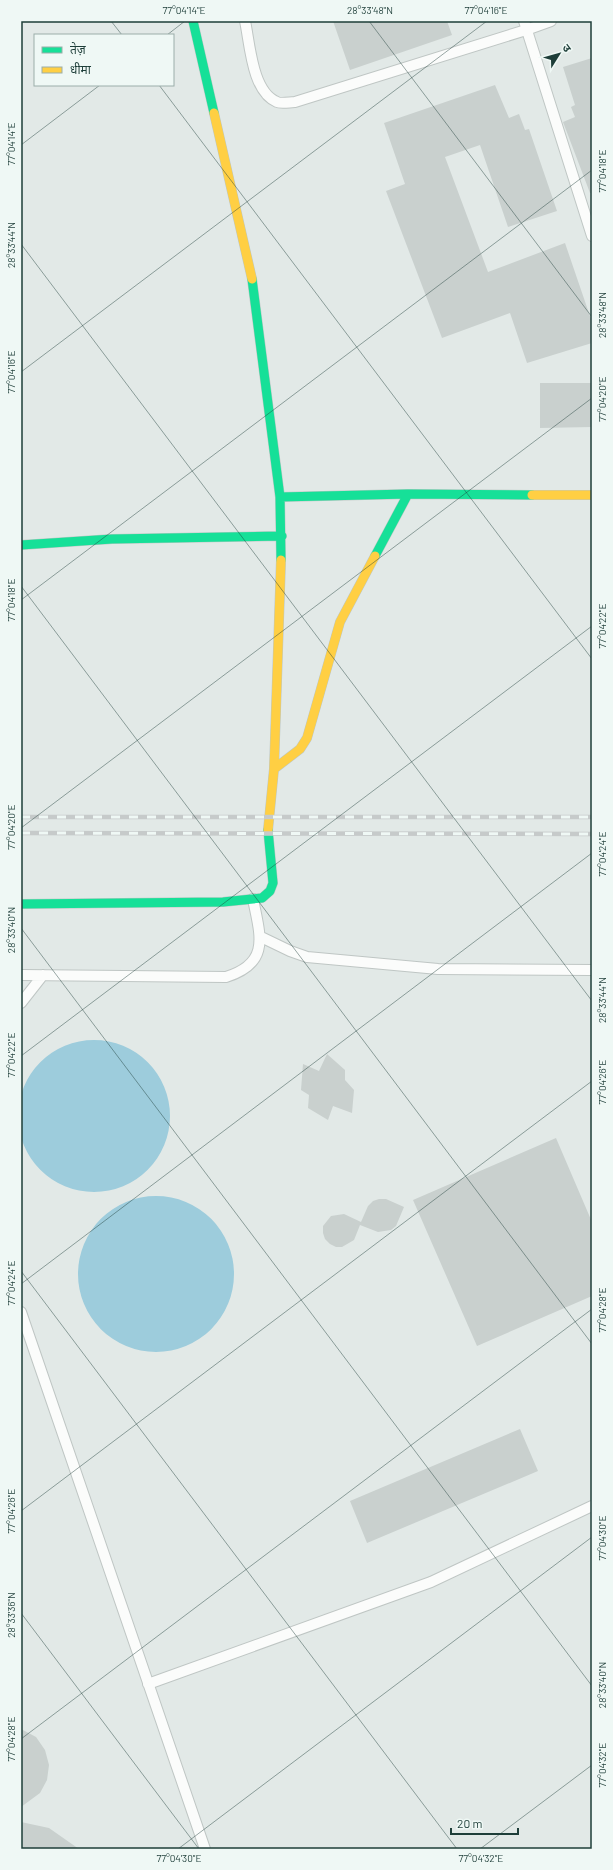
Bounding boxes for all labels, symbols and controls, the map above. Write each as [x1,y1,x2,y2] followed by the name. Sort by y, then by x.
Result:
[162,4,206,16] text: 77°04'14"E
[347,4,393,16] text: 28°33'48"N
[465,4,507,16] text: 77°04'16"E
[34,34,174,86] legend
[539,34,579,74] north arrow
[560,41,575,55] text: उ
[70,42,87,56] text: तेज़
[70,62,92,76] text: धीमा
[5,122,17,166] text: 77°04'14"E
[596,150,608,193] text: 77°04'18"E
[5,222,17,268] text: 28°33'44"N
[596,292,608,338] text: 28°33'48"N
[5,351,17,393] text: 77°04'16"E
[596,376,608,422] text: 77°04'20"E
[5,579,17,622] text: 77°04'18"E
[596,604,608,649] text: 77°04'22"E
[5,804,17,850] text: 77°04'20"E
[596,832,608,877] text: 77°04'24"E
[5,907,17,953] text: 28°33'40"N
[596,977,608,1023] text: 28°33'44"N
[5,1033,17,1078] text: 77°04'22"E
[596,1060,608,1104] text: 77°04'26"E
[5,1261,17,1306] text: 77°04'24"E
[596,1288,608,1332] text: 77°04'28"E
[5,1489,17,1533] text: 77°04'26"E
[596,1515,608,1561] text: 77°04'30"E
[5,1592,17,1638] text: 28°33'36"N
[596,1662,608,1708] text: 28°33'40"N
[5,1717,17,1761] text: 77°04'28"E
[596,1743,608,1787] text: 77°04'32"E
[451,1810,518,1836] scale bar
[457,1816,483,1830] text: 20 m
[156,1852,202,1864] text: 77°04'30"E
[459,1852,503,1864] text: 77°04'32"E

